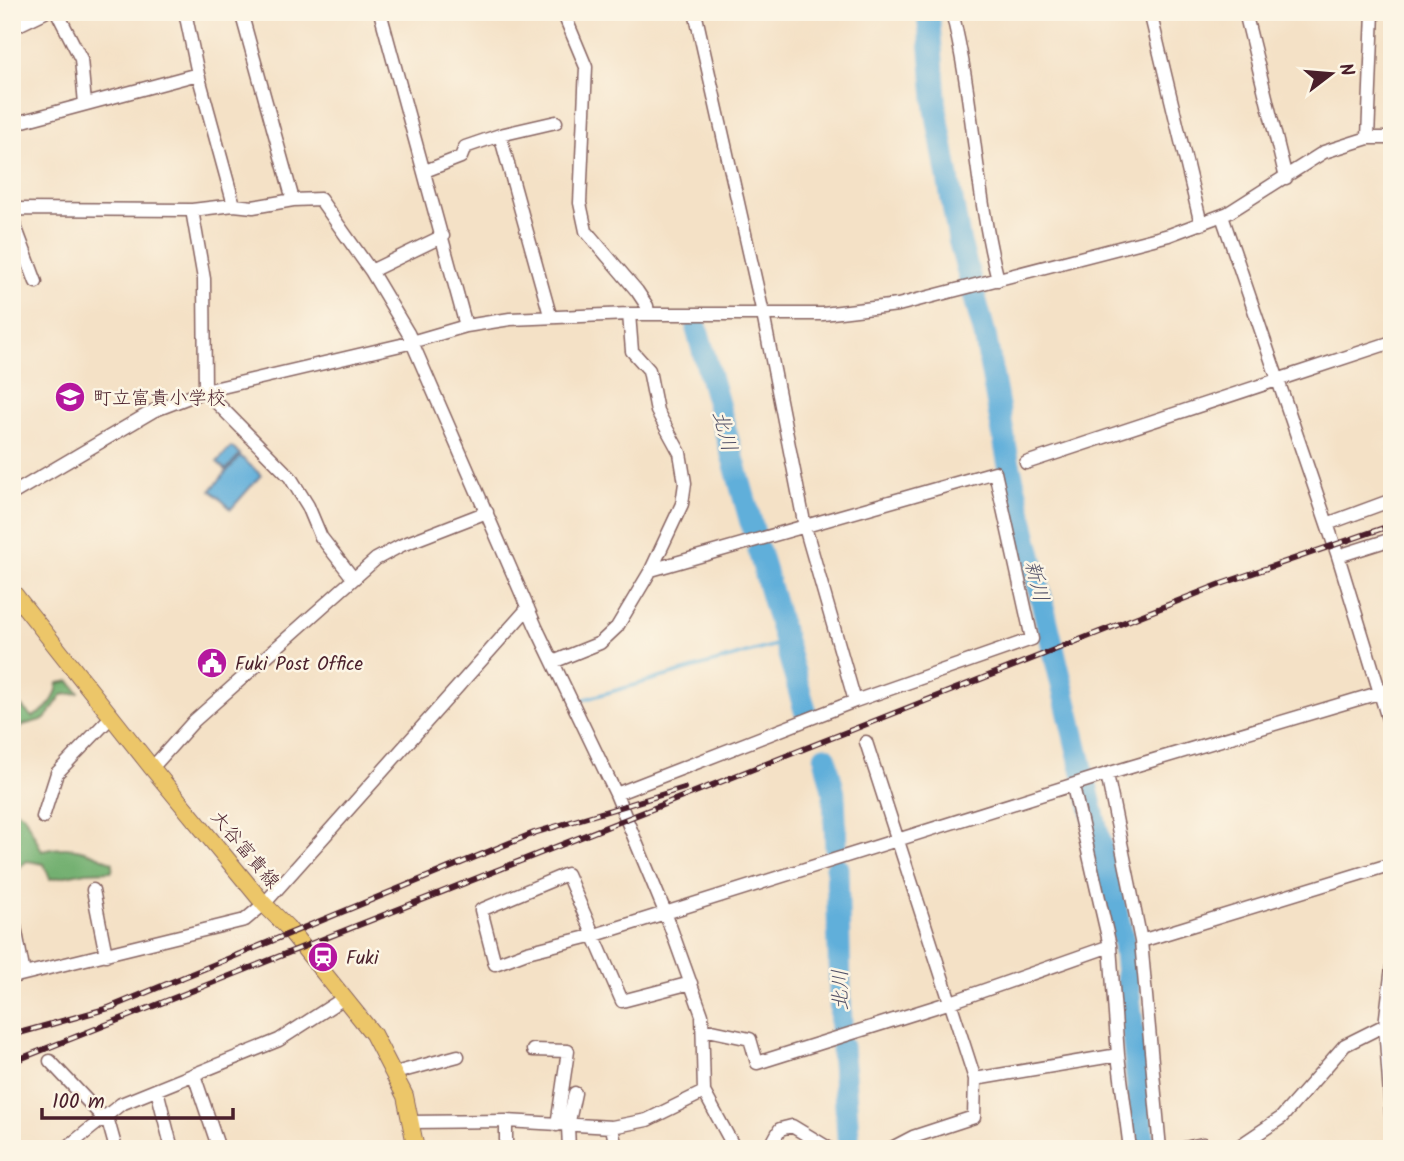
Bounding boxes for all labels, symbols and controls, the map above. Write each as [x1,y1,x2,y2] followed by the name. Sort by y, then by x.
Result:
[1296,38,1366,108] north arrow
[1329,60,1361,80] text: N
[53,380,87,414] school or university icon: 町立富貴小学校
[93,384,226,414] place label: 町立富貴小学校
[702,407,745,456] water label: 北川
[1014,557,1057,606] water label: 新川
[195,646,229,680] public building icon: Fuki Post Office
[235,650,363,680] place label: Fuki Post Office
[202,804,286,896] street label: 大谷富貴線
[306,940,340,974] station icon: Fuki
[346,944,380,974] place label: Fuki
[825,969,858,1011] water label: 北川
[42,1077,233,1121] scale bar
[52,1086,105,1119] text: 100 m

